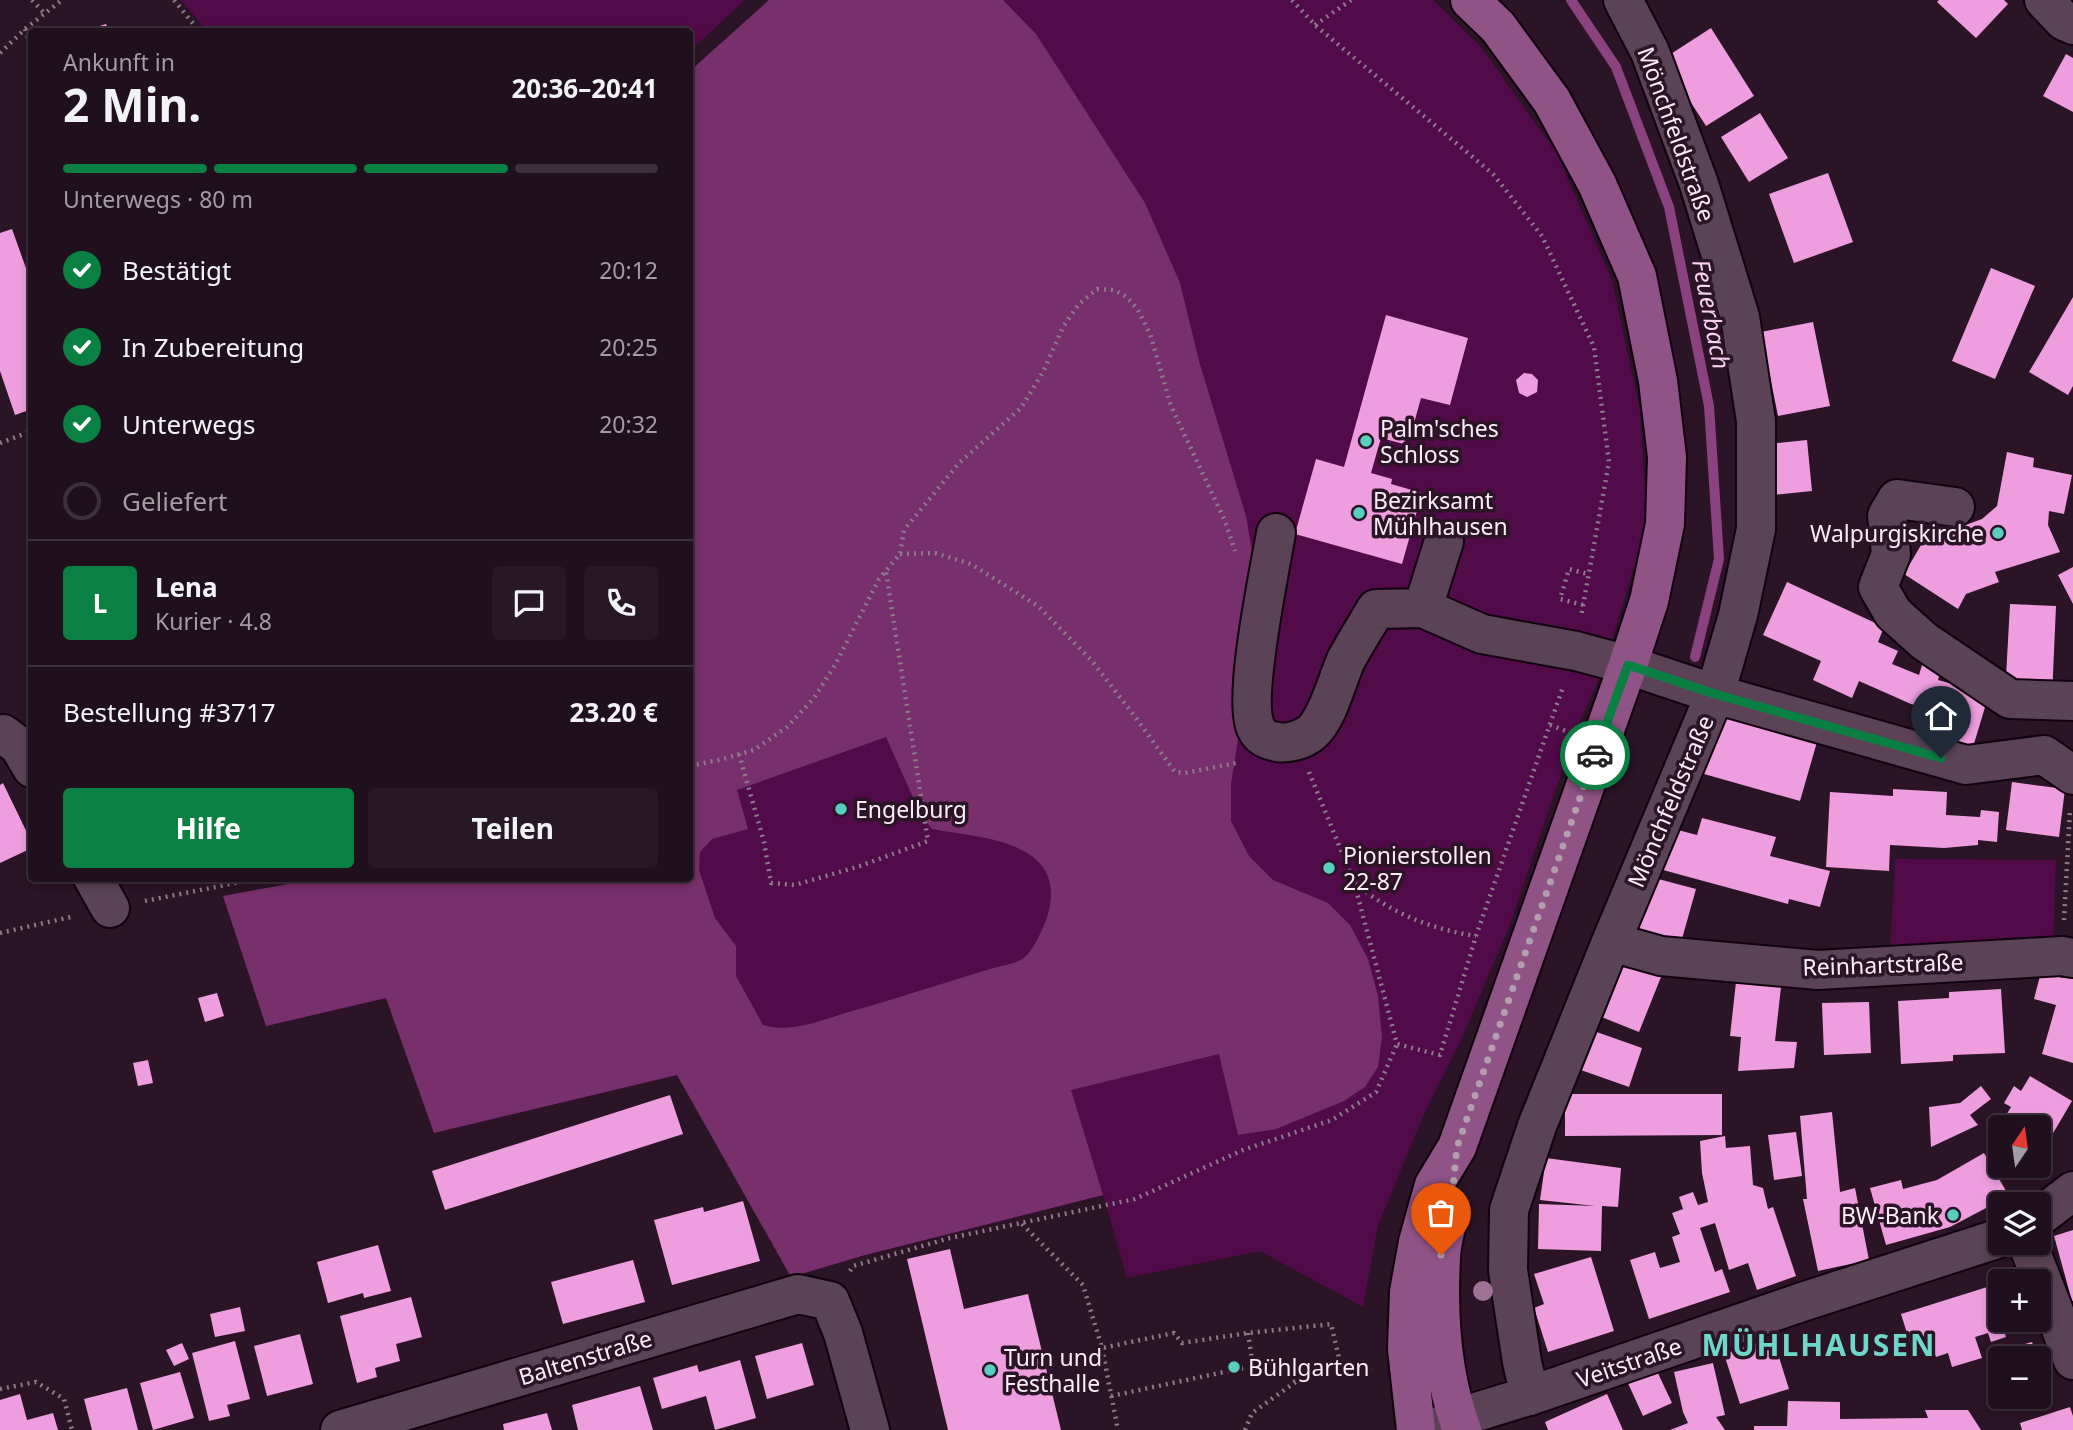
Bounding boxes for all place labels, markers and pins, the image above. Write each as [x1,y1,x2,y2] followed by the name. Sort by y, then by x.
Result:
[1380,412,1499,470] place label: Palm'sches Schloss
[1358,433,1374,449] marker: Palm'sches Schloss
[1373,484,1508,542] place label: Bezirksamt Mühlhausen
[1351,505,1367,521] marker: Bezirksamt Mühlhausen
[1810,517,1984,549] place label: Walpurgiskirche
[1990,525,2006,541] marker: Walpurgiskirche
[1911,686,1971,758] pin
[855,793,967,825] place label: Engelburg
[833,801,849,817] marker: Engelburg
[1343,839,1492,897] place label: Pionierstollen 22-87
[1321,860,1337,876] marker: Pionierstollen 22-87
[1411,1183,1471,1255] pin
[1841,1199,1940,1231] place label: BW-Bank
[1945,1207,1961,1223] marker: BW-Bank
[1004,1341,1102,1399] place label: Turn und Festhalle
[1248,1351,1369,1383] place label: Bühlgarten
[1226,1359,1242,1375] marker: Bühlgarten
[982,1362,998,1378] marker: Turn und Festhalle

